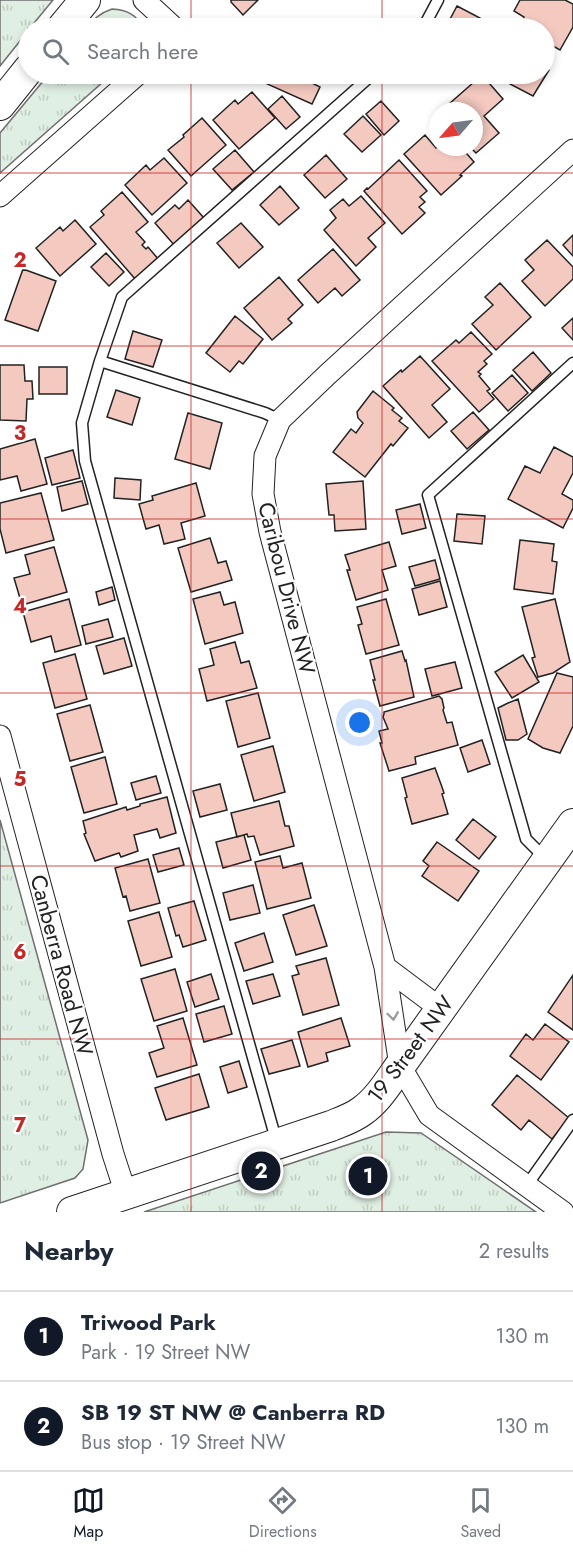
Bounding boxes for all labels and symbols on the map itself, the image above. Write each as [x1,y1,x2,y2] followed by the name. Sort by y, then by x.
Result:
[429,102,483,156] north arrow
[13,246,27,275] text: 2
[14,419,26,448] text: 3
[250,499,324,677] street label: Caribou Drive NW
[13,592,27,621] text: 4
[345,708,374,737] your location
[14,765,27,794] text: 5
[22,871,102,1059] street label: Canberra Road NW
[13,938,27,967] text: 6
[359,988,461,1109] street label: 19 Street NW
[386,1012,399,1021] one-way arrow
[14,1111,27,1140] text: 7
[242,1148,280,1194] pin: 2
[348,1154,388,1198] pin: 1

